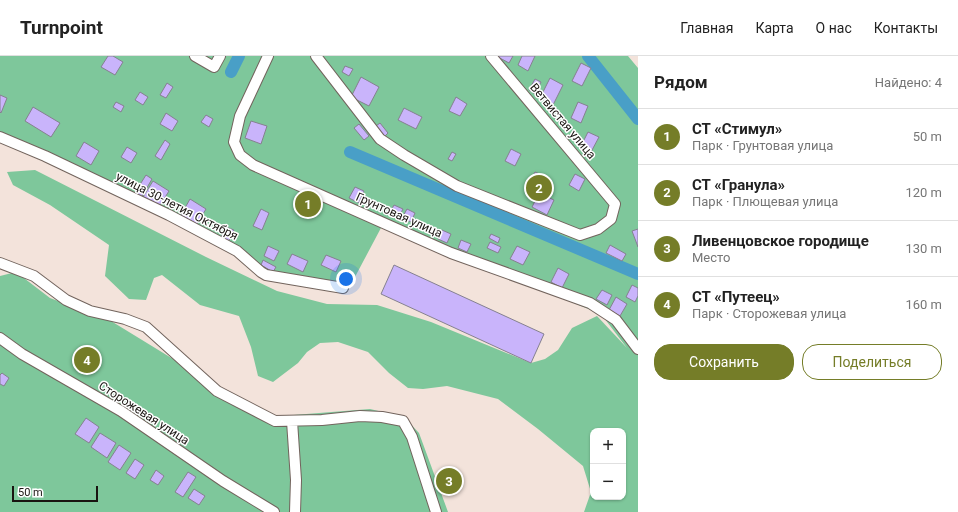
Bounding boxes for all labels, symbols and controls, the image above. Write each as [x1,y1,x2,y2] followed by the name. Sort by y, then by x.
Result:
[20,16,103,39] text: Turnpoint
[680,20,733,36] text: Главная
[755,20,794,36] text: Карта
[816,20,852,36] text: О нас
[874,20,938,36] text: Контакты
[654,72,708,92] text: Рядом
[875,75,942,90] text: Найдено: 4
[527,80,599,162] street label: Ветвистая улица
[692,120,782,138] text: СТ «Стимул»
[663,129,671,144] text: 1
[913,129,942,144] text: 50 m
[692,138,833,153] text: Парк · Грунтовая улица
[114,169,240,243] street label: улица 30-летия Октября
[526,173,552,203] pin: 2
[692,176,785,194] text: СТ «Гранула»
[663,185,671,200] text: 2
[905,185,942,200] text: 120 m
[295,189,321,219] pin: 1
[354,190,444,240] street label: Грунтовая улица
[692,194,838,209] text: Парк · Плющевая улица
[692,232,869,250] text: Ливенцовское городище
[663,241,671,256] text: 3
[905,241,942,256] text: 130 m
[692,250,730,265] text: Место
[336,269,356,289] your location
[692,288,780,306] text: СТ «Путеец»
[663,297,671,312] text: 4
[905,297,942,312] text: 160 m
[692,306,846,321] text: Парк · Сторожевая улица
[654,344,794,380] button: Сохранить
[802,344,942,380] button: Поделиться
[74,345,100,375] pin: 4
[96,379,192,447] street label: Сторожевая улица
[590,428,626,500] map controls
[590,428,626,464] button: +
[590,464,626,500] button: −
[436,466,462,496] pin: 3
[12,484,98,503] scale bar
[18,486,43,499] text: 50 m

